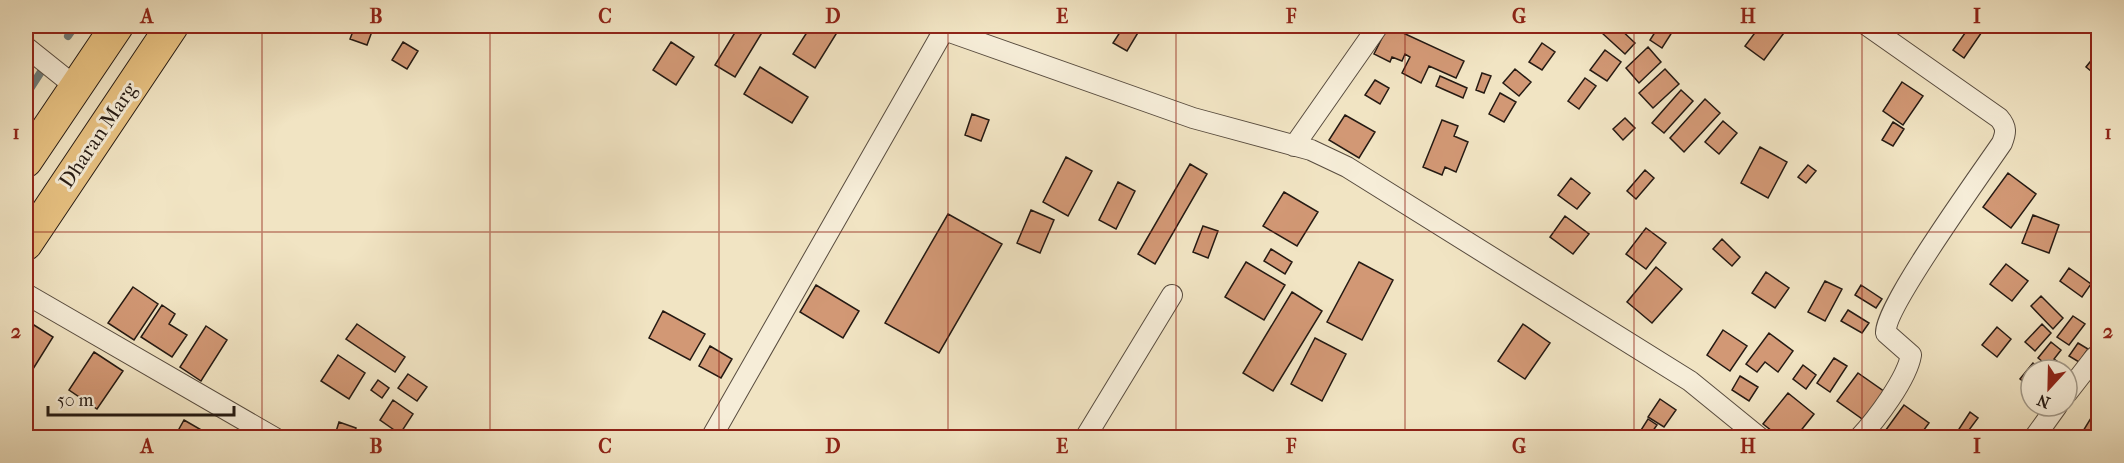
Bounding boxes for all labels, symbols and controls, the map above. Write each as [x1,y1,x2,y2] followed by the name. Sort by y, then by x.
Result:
[139,5,155,28] text: A
[369,5,383,28] text: B
[598,5,612,28] text: C
[825,5,841,28] text: D
[1056,5,1068,28] text: E
[1285,5,1297,28] text: F
[1512,5,1526,28] text: G
[1740,5,1756,28] text: H
[1973,5,1981,28] text: I
[54,77,142,192] street label: Dharan Marg
[12,121,20,144] text: 1
[2104,121,2112,144] text: 1
[11,320,21,343] text: 2
[2103,320,2113,343] text: 2
[2019,358,2079,418] north arrow
[48,379,234,417] scale bar
[57,390,94,411] text: 50 m
[2034,390,2053,413] text: N
[139,435,155,458] text: A
[369,435,383,458] text: B
[598,435,612,458] text: C
[825,435,841,458] text: D
[1056,435,1068,458] text: E
[1285,435,1297,458] text: F
[1512,435,1526,458] text: G
[1740,435,1756,458] text: H
[1973,435,1981,458] text: I

